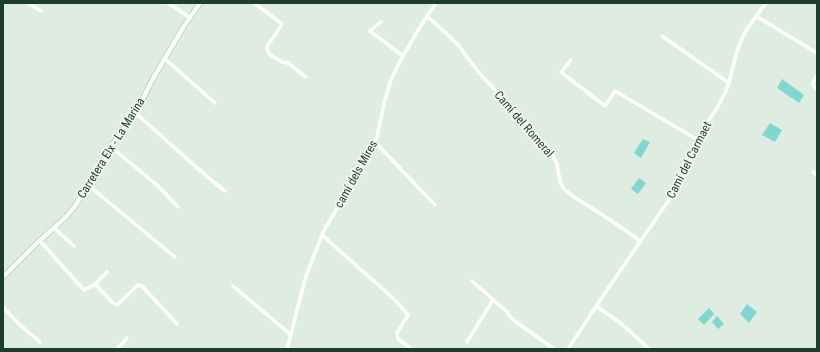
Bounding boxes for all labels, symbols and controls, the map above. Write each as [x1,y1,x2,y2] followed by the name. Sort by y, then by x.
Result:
[491,88,557,160] street label: Camí del Romeral
[74,95,148,201] street label: Carretera Elx - La Marina
[664,119,715,201] street label: Camí del Carmaet
[332,138,380,210] street label: camí dels Mires

